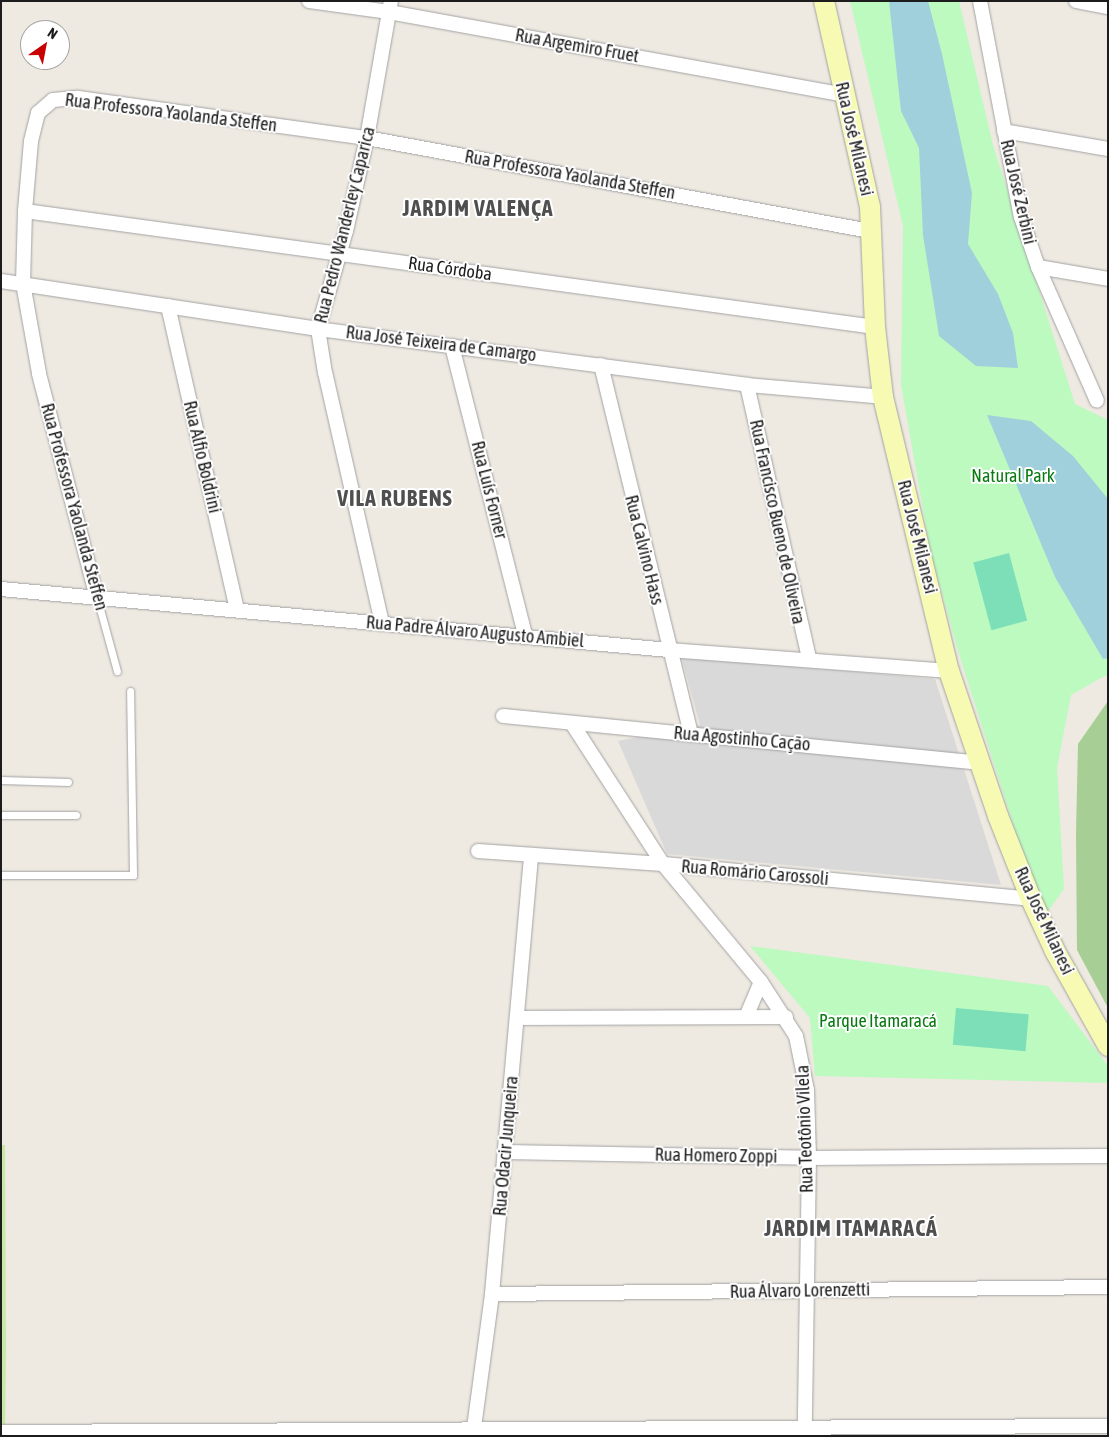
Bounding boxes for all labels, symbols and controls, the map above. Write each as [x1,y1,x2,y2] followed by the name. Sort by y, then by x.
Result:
[20,20,70,70] north arrow
[45,24,60,42] text: N
[513,24,641,68] street label: Rua Argemiro Fruet
[830,80,878,198] street label: Rua José Milanesi
[64,89,278,137] street label: Rua Professora Yaolanda Steffen
[310,124,380,326] street label: Rua Pedro Wanderley Caparica
[995,138,1041,246] street label: Rua José Zerbini
[463,146,677,204] street label: Rua Professora Yaolanda Steffen
[401,196,555,222] district label: JARDIM VALENÇA
[407,252,493,286] street label: Rua Córdoba
[345,322,537,366] street label: Rua José Teixeira de Camargo
[179,399,225,515] street label: Rua Alfio Boldrini
[36,401,112,613] street label: Rua Professora Yaolanda Steffen
[745,418,809,626] street label: Rua Francisco Bueno de Oliveira
[466,439,512,541] street label: Rua Luís Forner
[971,465,1055,487] park label: Natural Park
[892,478,942,596] street label: Rua José Milanesi
[336,486,454,512] district label: VILA RUBENS
[620,493,668,607] street label: Rua Calvino Hass
[365,612,585,652] street label: Rua Padre Álvaro Augusto Ambiel
[673,722,811,756] street label: Rua Agostinho Cação
[680,856,830,890] street label: Rua Romário Carossoli
[1010,864,1078,978] street label: Rua José Milanesi
[819,1010,937,1032] park label: Parque Itamaracá
[792,1065,818,1193] street label: Rua Teotônio Vilela
[489,1075,523,1217] street label: Rua Odacir Junqueira
[655,1144,777,1168] street label: Rua Homero Zoppi
[762,1216,940,1242] district label: JARDIM ITAMARACÁ
[730,1279,870,1303] street label: Rua Álvaro Lorenzetti

